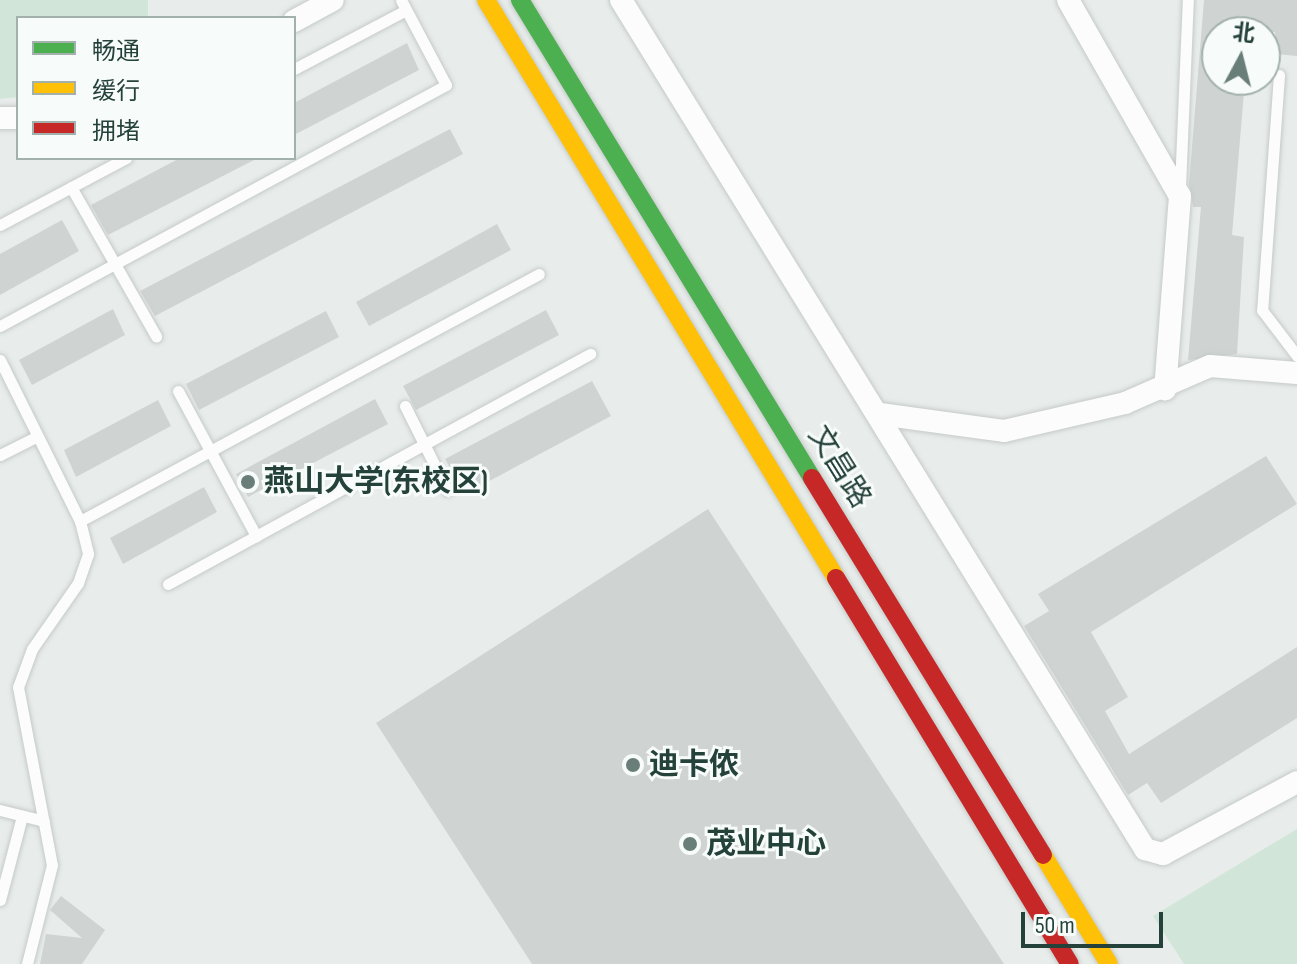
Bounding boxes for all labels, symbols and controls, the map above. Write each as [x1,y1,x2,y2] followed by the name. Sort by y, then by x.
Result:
[16,16,296,160] legend
[1201,16,1281,96] north arrow
[1231,19,1256,48] text: 北
[92,37,140,66] text: 畅通
[92,77,140,106] text: 缓行
[92,117,140,146] text: 拥堵
[800,419,878,515] street label: 文昌路
[264,464,488,500] place label: 燕山大学(东校区)
[239,473,257,491] marker: 燕山大学(东校区)
[649,747,739,783] place label: 迪卡侬
[624,756,642,774] marker: 迪卡侬
[706,826,826,862] place label: 茂业中心
[681,835,699,853] marker: 茂业中心
[1025,896,1167,946] scale bar
[1035,911,1075,940] text: 50 m

